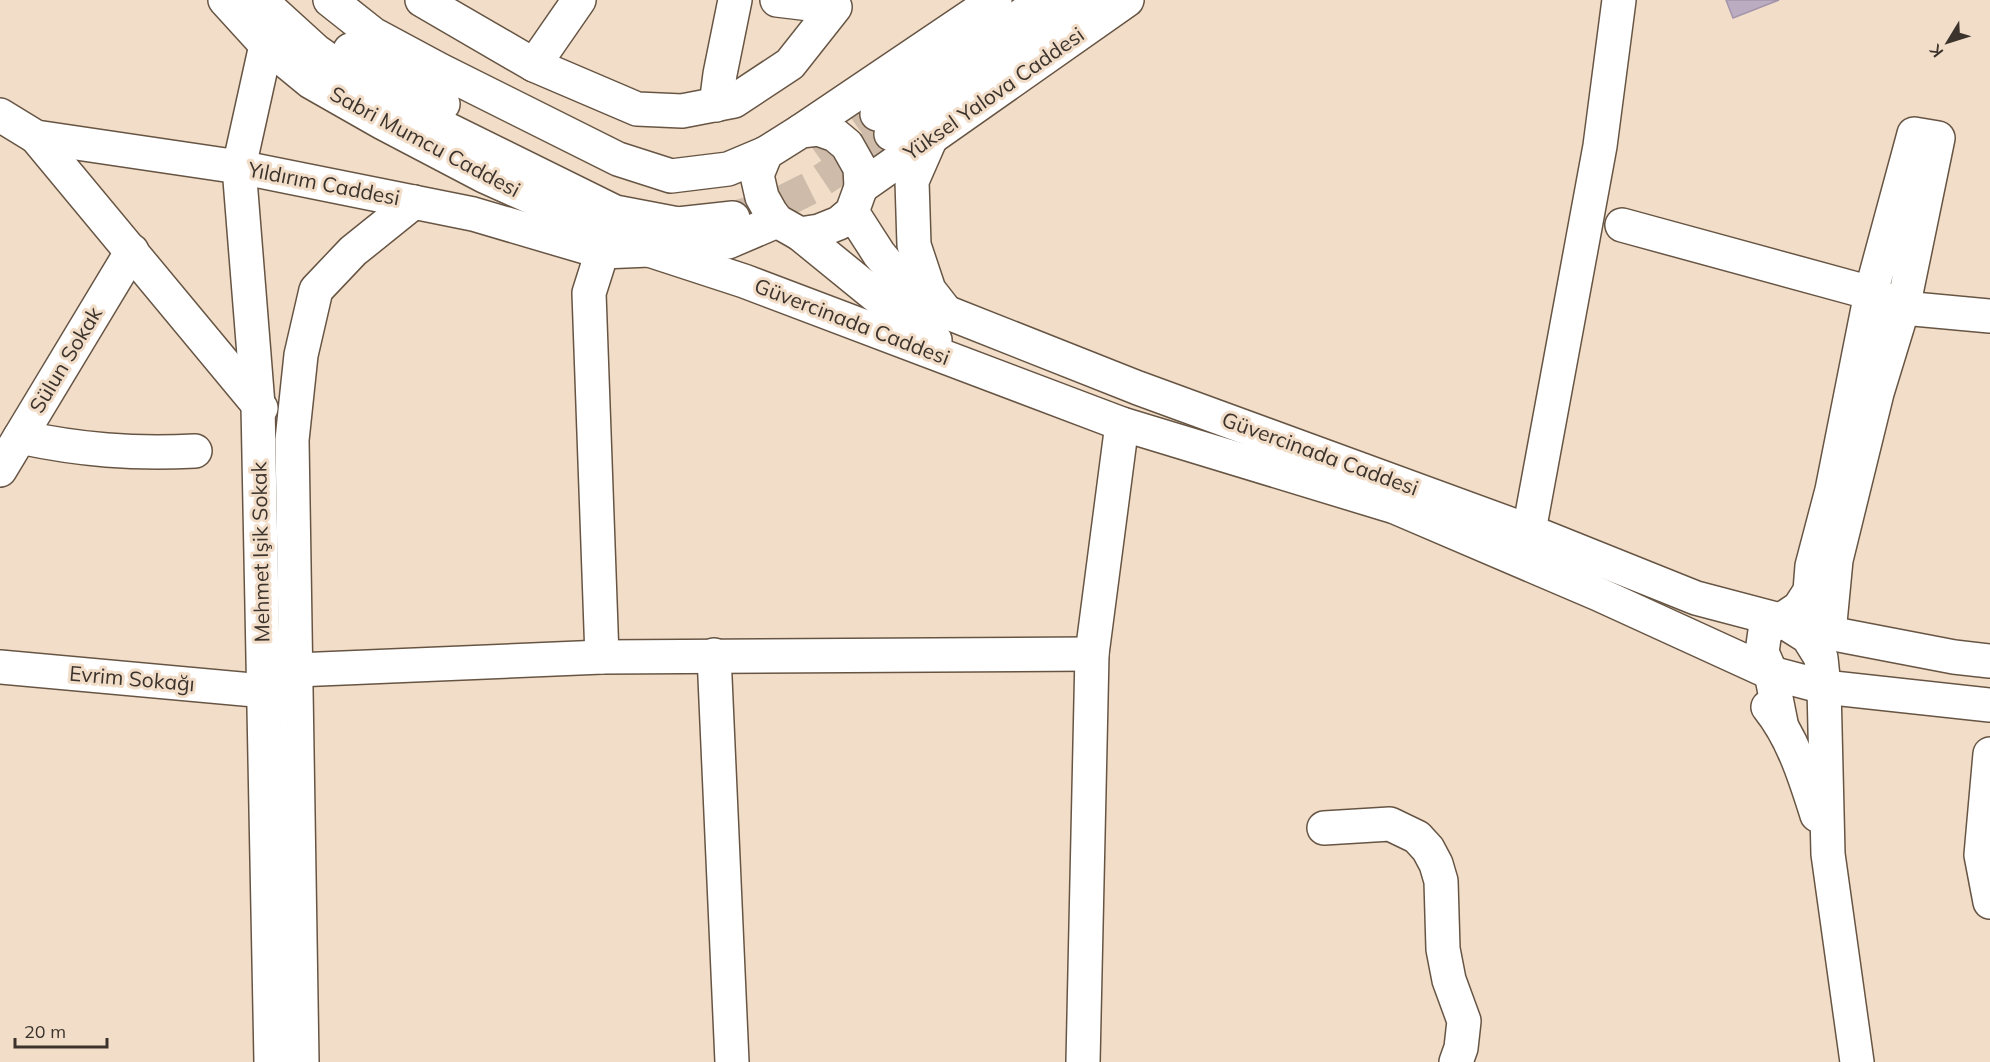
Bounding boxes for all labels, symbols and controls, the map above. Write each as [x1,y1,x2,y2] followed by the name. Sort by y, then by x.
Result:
[1918,12,1978,72] north arrow
[897,21,1089,166] street label: Yüksel Yalova Caddesi
[1924,40,1947,62] text: K
[326,80,525,202] street label: Sabri Mumcu Caddesi
[245,155,402,210] street label: Yıldırım Caddesi
[751,272,954,370] street label: Güvercinada Caddesi
[23,302,107,417] street label: Sülun Sokak
[1219,405,1422,501] street label: Güvercinada Caddesi
[245,461,275,643] street label: Mehmet Işik Sokak
[68,660,196,696] street label: Evrim Sokağı
[15,1011,106,1049] scale bar
[24,1020,66,1043] text: 20 m

